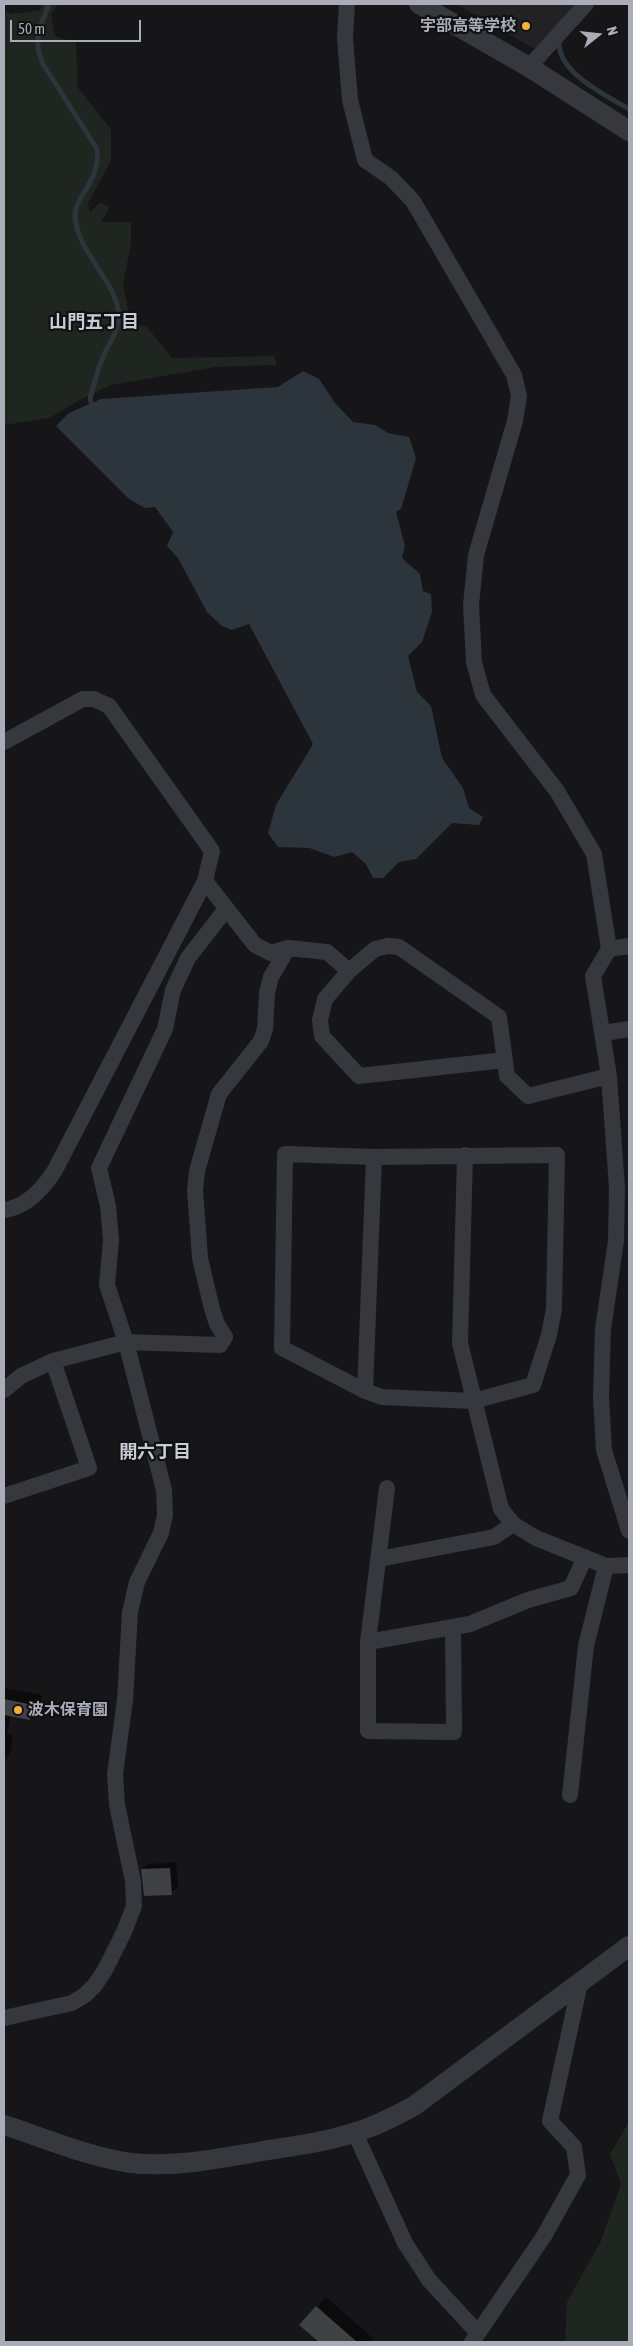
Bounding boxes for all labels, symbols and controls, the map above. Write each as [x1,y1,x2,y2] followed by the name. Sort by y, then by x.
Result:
[12,10,144,42] scale bar
[573,10,623,60] north arrow
[420,16,516,36] place label: 宇部高等学校
[18,20,45,37] text: 50 m
[520,20,532,32] marker: 宇部高等学校
[604,25,621,37] text: N
[49,311,139,333] district label: 山門五丁目
[119,1441,191,1463] district label: 開六丁目
[28,1700,108,1720] place label: 波木保育園
[12,1704,24,1716] marker: 波木保育園

